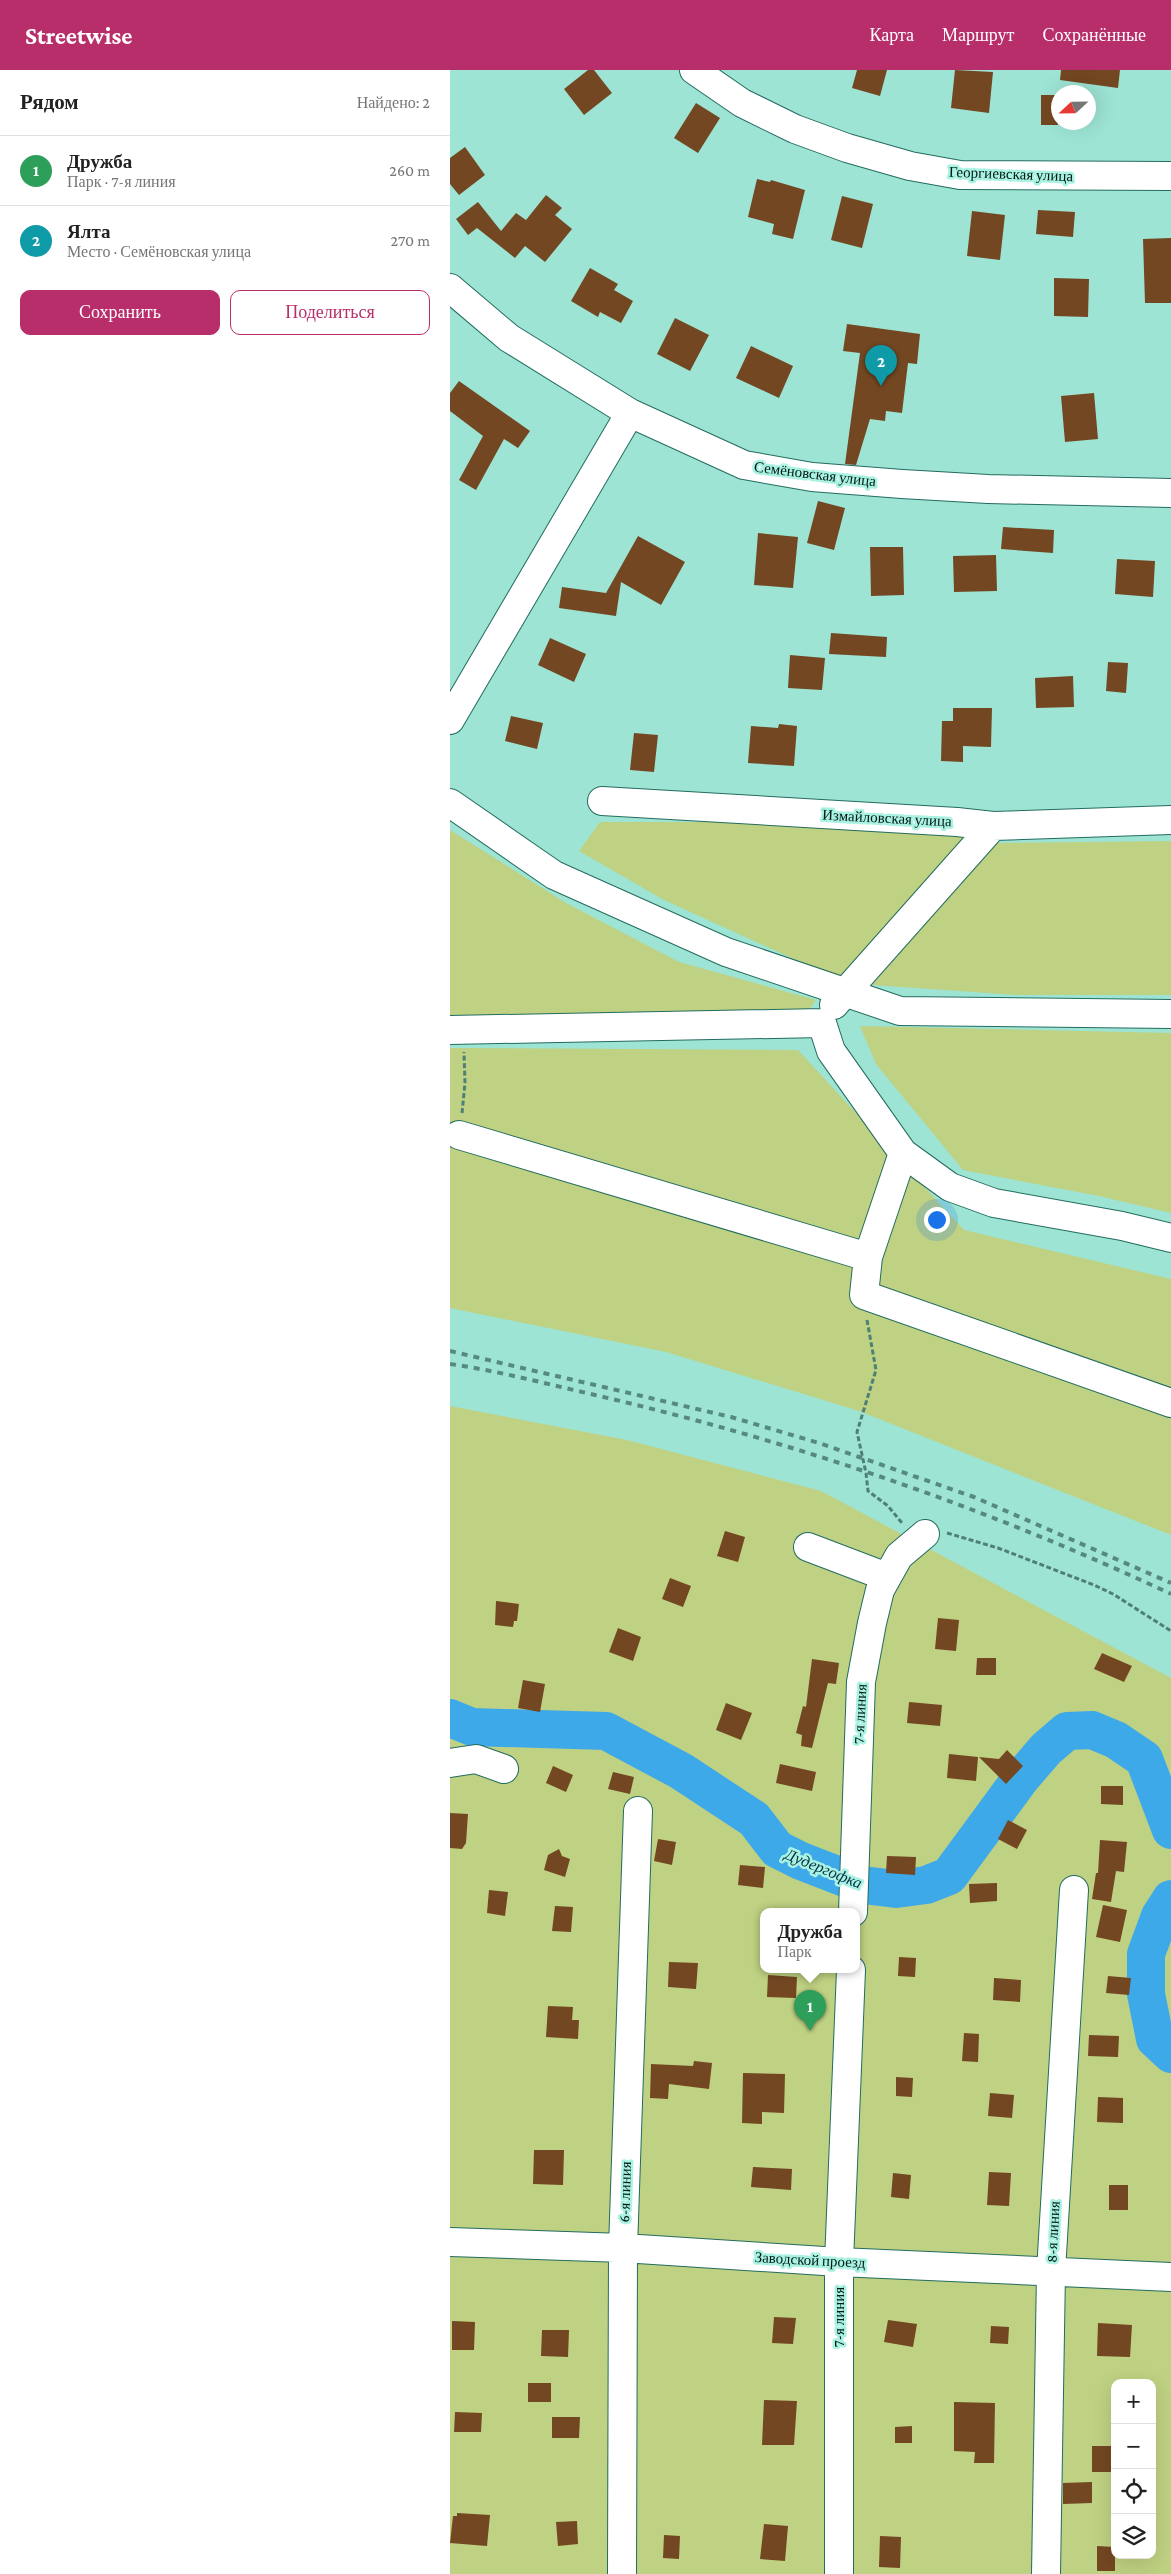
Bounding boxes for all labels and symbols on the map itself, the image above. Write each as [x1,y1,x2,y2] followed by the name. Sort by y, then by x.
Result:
[1051,85,1096,130] north arrow
[949,164,1074,184] street label: Георгиевская улица
[865,345,897,386] pin: 2
[753,459,877,489] street label: Семёновская улица
[822,807,953,829] street label: Измайловская улица
[924,1207,950,1233] your location
[850,1683,870,1745] street label: 7-я линия
[781,1845,865,1893] water label: Дудергофка
[794,1990,826,2031] pin: 1
[616,2161,634,2223] street label: 6-я линия
[1043,2201,1063,2263] street label: 8-я линия
[754,2249,866,2271] street label: Заводской проезд
[831,2287,847,2347] street label: 7-я линия

